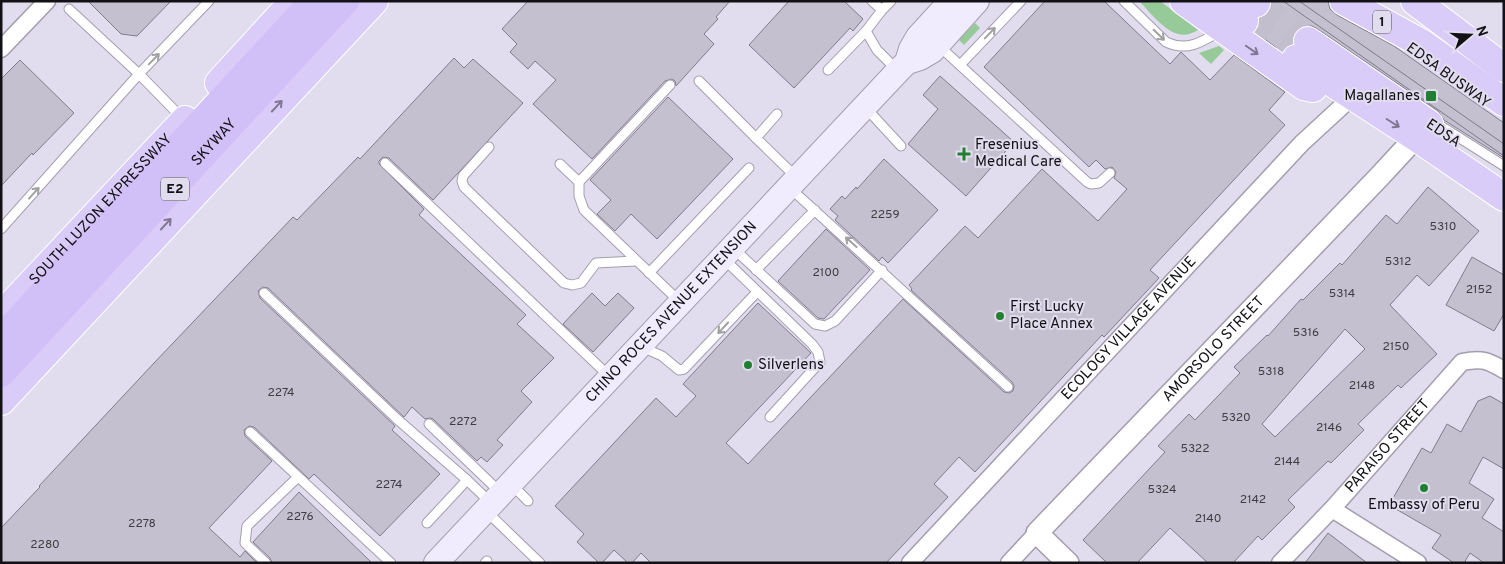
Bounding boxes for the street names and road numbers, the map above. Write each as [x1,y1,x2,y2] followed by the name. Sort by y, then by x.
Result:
[1373,11,1391,34] road number: 1
[1402,39,1494,113] street label: EDSA BUSWAY
[187,114,241,170] street label: SKYWAY
[1422,116,1464,152] street label: EDSA
[25,130,177,289] street label: SOUTH LUZON EXPRESSWAY
[161,178,189,200] road number: E2
[582,217,761,407] street label: CHINO ROCES AVENUE EXTENSION
[1057,252,1201,404] street label: ECOLOGY VILLAGE AVENUE
[1158,292,1269,406] street label: AMORSOLO STREET
[1341,395,1434,497] street label: PARAISO STREET

